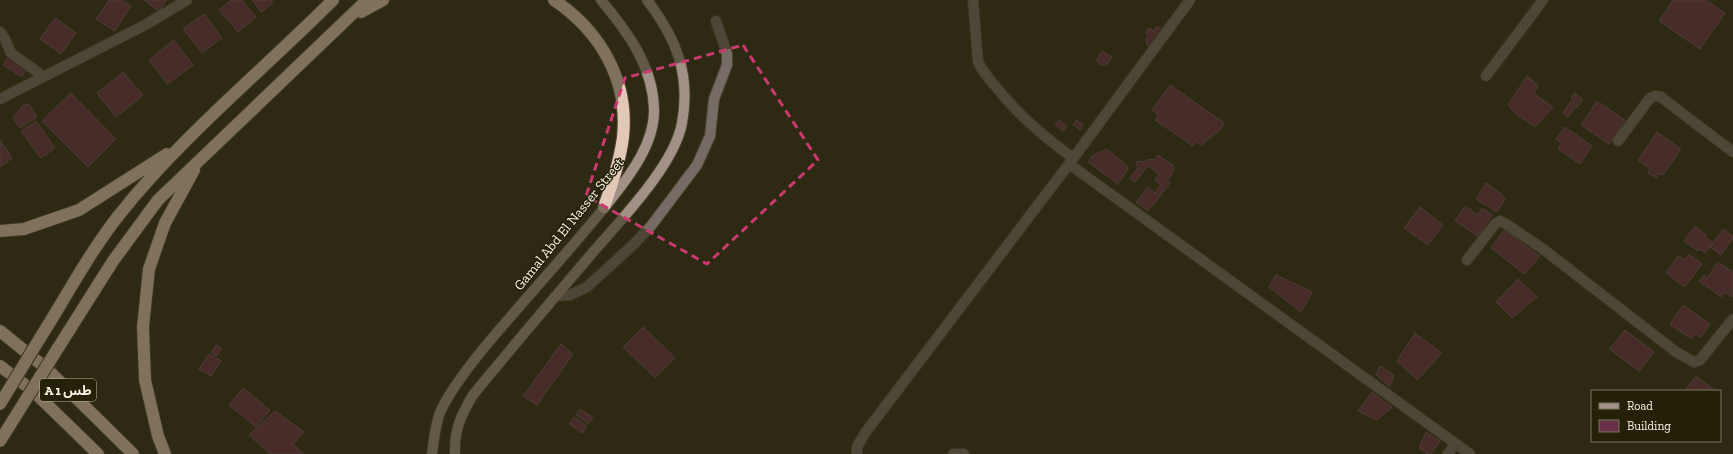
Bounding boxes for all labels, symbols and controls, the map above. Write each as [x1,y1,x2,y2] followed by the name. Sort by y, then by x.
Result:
[510,154,628,294] street label: Gamal Abd El Nasser Street
[40,379,96,401] road number: A 1 طس
[1591,390,1721,442] legend
[1627,399,1653,413] text: Road
[1627,419,1671,433] text: Building

